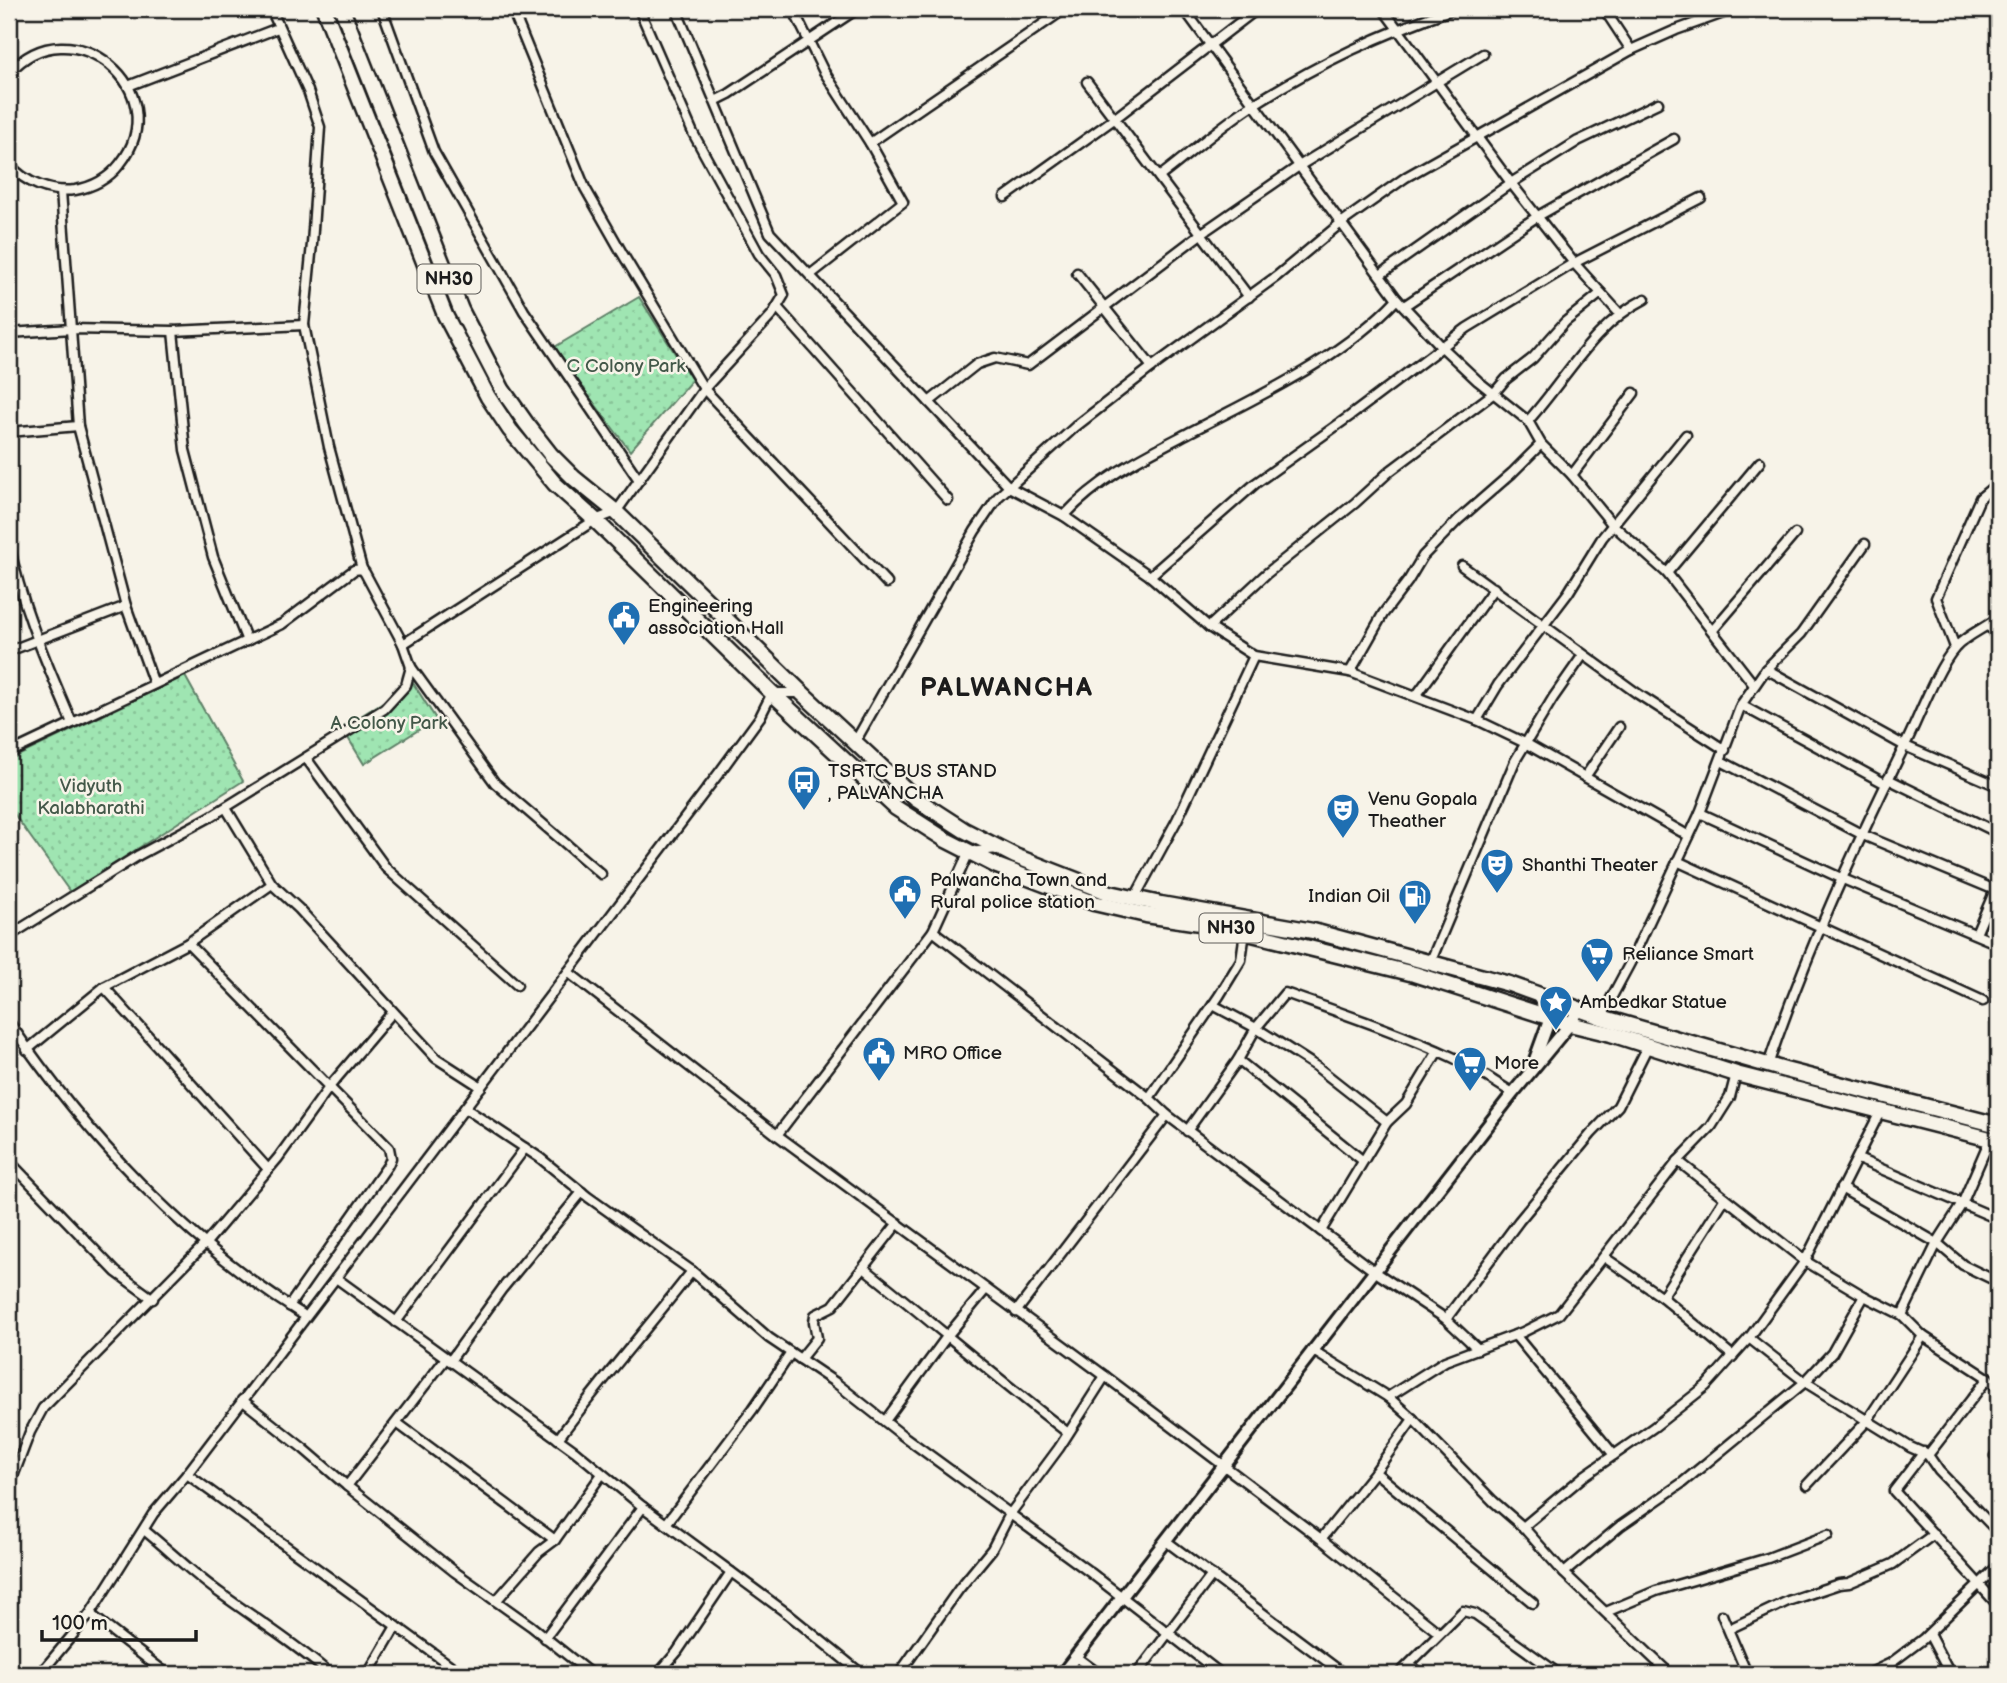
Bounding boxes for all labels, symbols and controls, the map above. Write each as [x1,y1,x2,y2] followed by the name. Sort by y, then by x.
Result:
[418,264,480,293] road number: NH30
[566,355,686,378] park label: C Colony Park
[648,595,784,640] place label: Engineering association Hall
[605,598,643,647] public building icon: Engineering association Hall
[920,673,1094,704] district label: PALWANCHA
[330,712,448,735] park label: A Colony Park
[828,760,997,805] place label: TSRTC BUS STAND , PALVANCHA
[785,763,823,812] bus stop icon: TSRTC BUS STAND , PALVANCHA
[37,775,145,820] park label: Vidyuth Kalabharathi
[1368,788,1478,833] place label: Venu Gopala Theather
[1324,791,1362,840] theatre icon: Venu Gopala Theather
[1478,846,1516,895] theatre icon: Shanthi Theater
[1522,854,1659,877] place label: Shanthi Theater
[930,869,1107,914] place label: Palwancha Town and Rural police station
[886,872,924,921] public building icon: Palwancha Town and Rural police station
[1396,877,1434,926] fuel station icon: Indian Oil
[1308,885,1390,908] place label: Indian Oil
[1200,914,1262,943] road number: NH30
[1578,935,1616,984] supermarket icon: Reliance Smart
[1622,943,1754,966] place label: Reliance Smart
[1537,983,1575,1032] place icon: Ambedkar Statue
[1580,991,1727,1014] place label: Ambedkar Statue
[860,1034,898,1083] public building icon: MRO Office
[903,1042,1002,1065] place label: MRO Office
[1451,1044,1489,1093] supermarket icon: More
[1494,1052,1539,1075] place label: More
[42,1599,196,1643] scale bar
[52,1611,108,1636] text: 100 m

